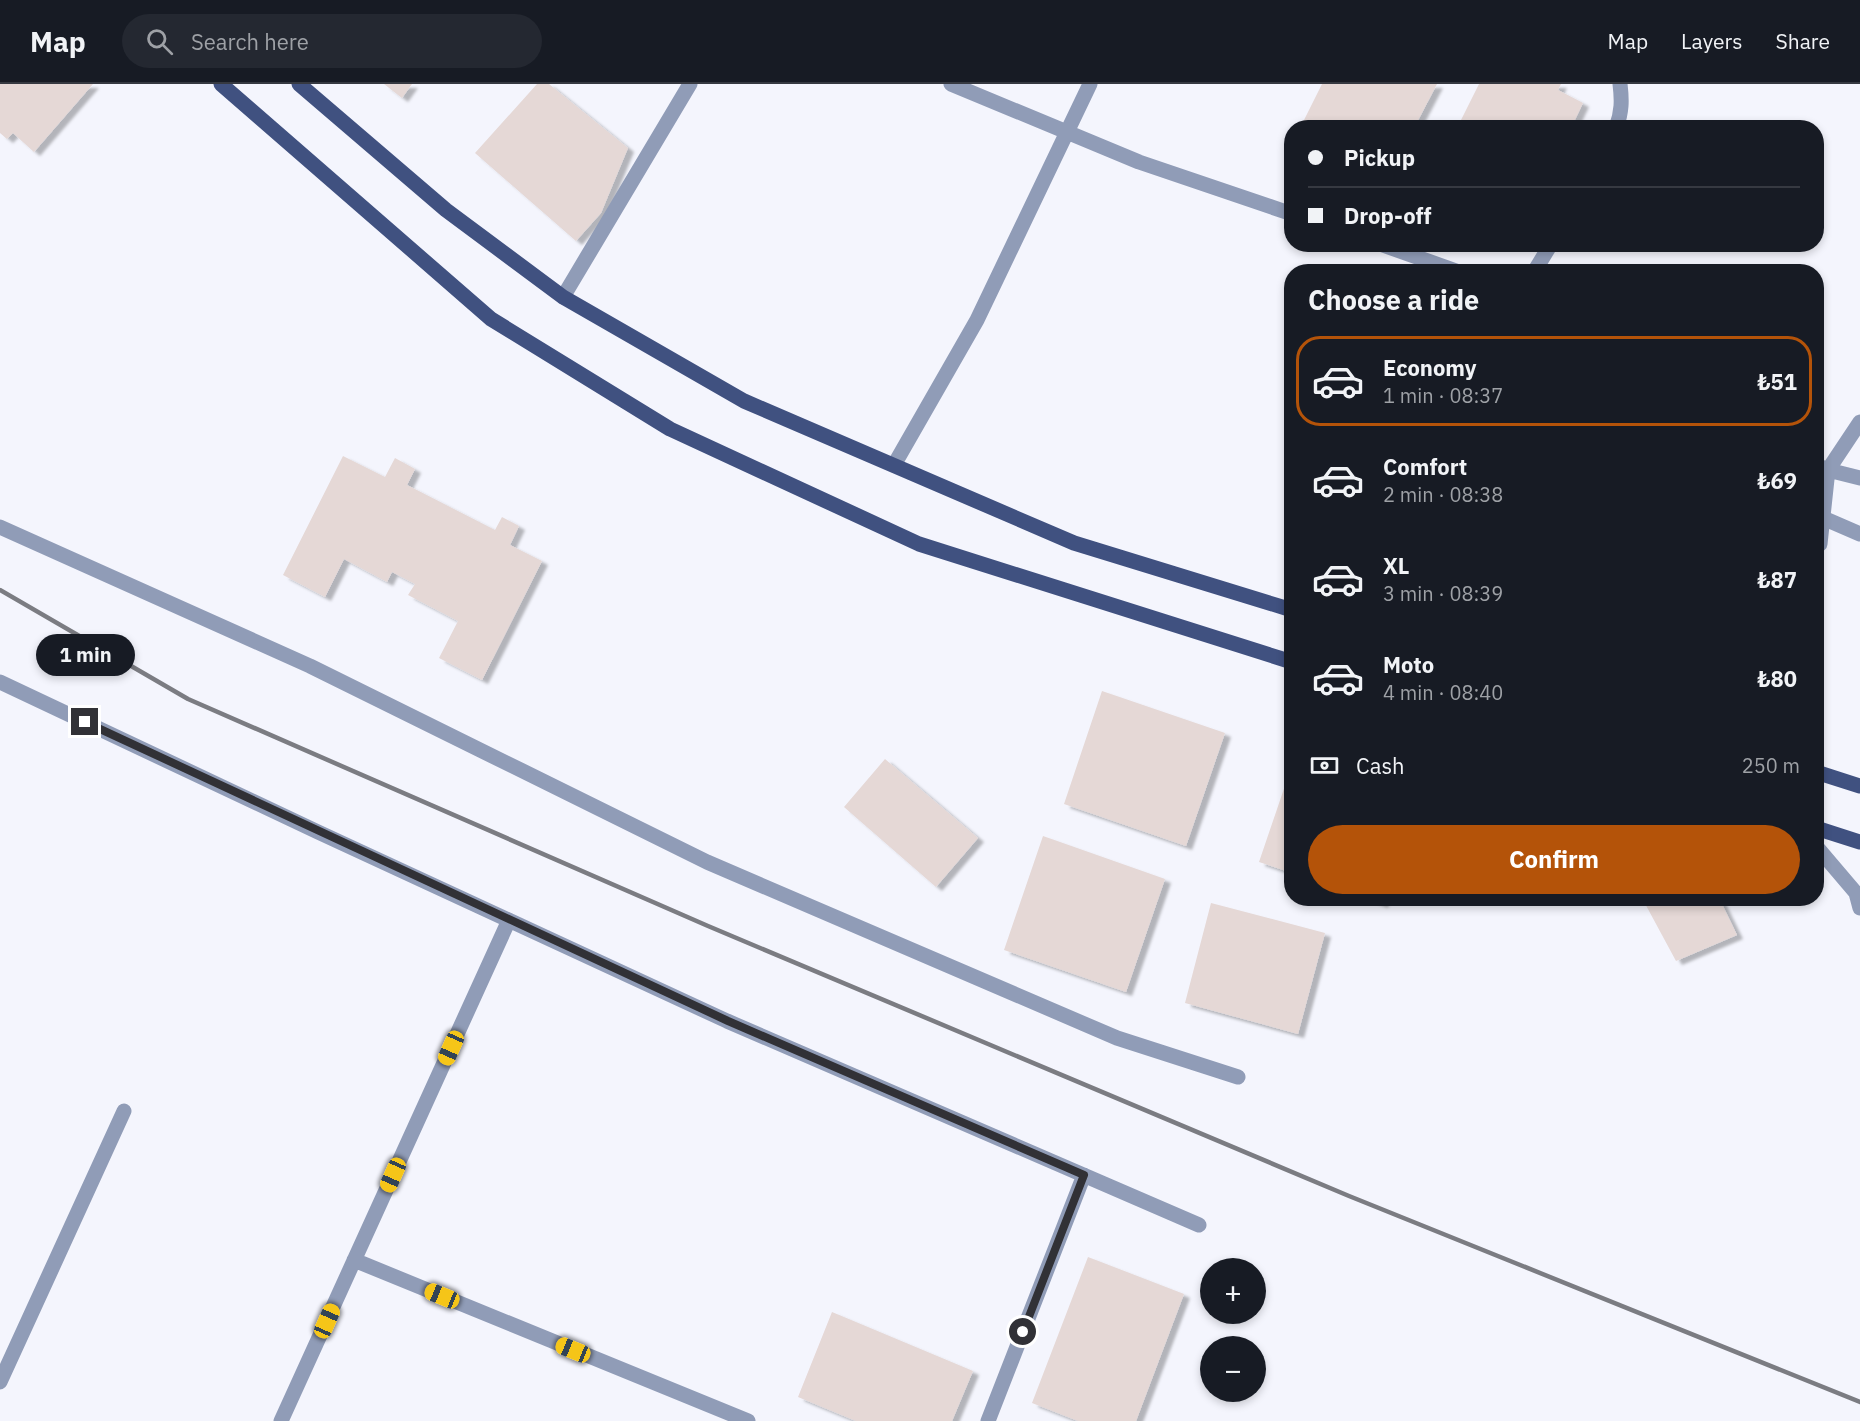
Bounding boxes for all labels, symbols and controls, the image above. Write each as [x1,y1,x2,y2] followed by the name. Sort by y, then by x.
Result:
[122,14,542,68] search box
[30,23,86,60] text: Map
[143,25,176,58] icon: search
[191,27,309,56] text: Search here
[1608,27,1648,55] text: Map
[1681,27,1743,55] text: Layers
[1776,27,1830,55] text: Share
[1344,143,1415,172] text: Pickup
[1344,201,1431,230] text: Drop-off
[1308,282,1479,317] text: Choose a ride
[1383,353,1477,382] text: Economy
[1311,354,1365,408] icon: car
[1757,367,1797,396] text: ₺51
[1383,382,1503,409] text: 1 min · 08:37
[1383,452,1467,481] text: Comfort
[1311,453,1365,507] icon: car
[1757,466,1797,495] text: ₺69
[1383,481,1503,508] text: 2 min · 08:38
[1383,551,1409,580] text: XL
[1311,552,1365,606] icon: car
[1757,565,1797,594] text: ₺87
[1383,580,1503,607] text: 3 min · 08:39
[36,635,134,677] callout: 1 min
[59,641,112,668] text: 1 min
[1383,650,1434,679] text: Moto
[1311,651,1365,705] icon: car
[1757,664,1797,693] text: ₺80
[1383,679,1503,706] text: 4 min · 08:40
[71,708,98,735] route end
[1308,749,1341,782] icon: cash
[1356,751,1405,780] text: Cash
[1742,752,1800,779] text: 250 m
[1308,825,1800,894] button: Confirm
[435,1028,467,1068] car
[377,1155,409,1195] car
[1200,1258,1266,1402] map controls
[1200,1258,1266,1324] button: +
[422,1281,462,1311] car
[311,1301,343,1341] car
[1009,1318,1036,1345] route start
[553,1335,593,1365] car
[1200,1336,1266,1402] button: −

